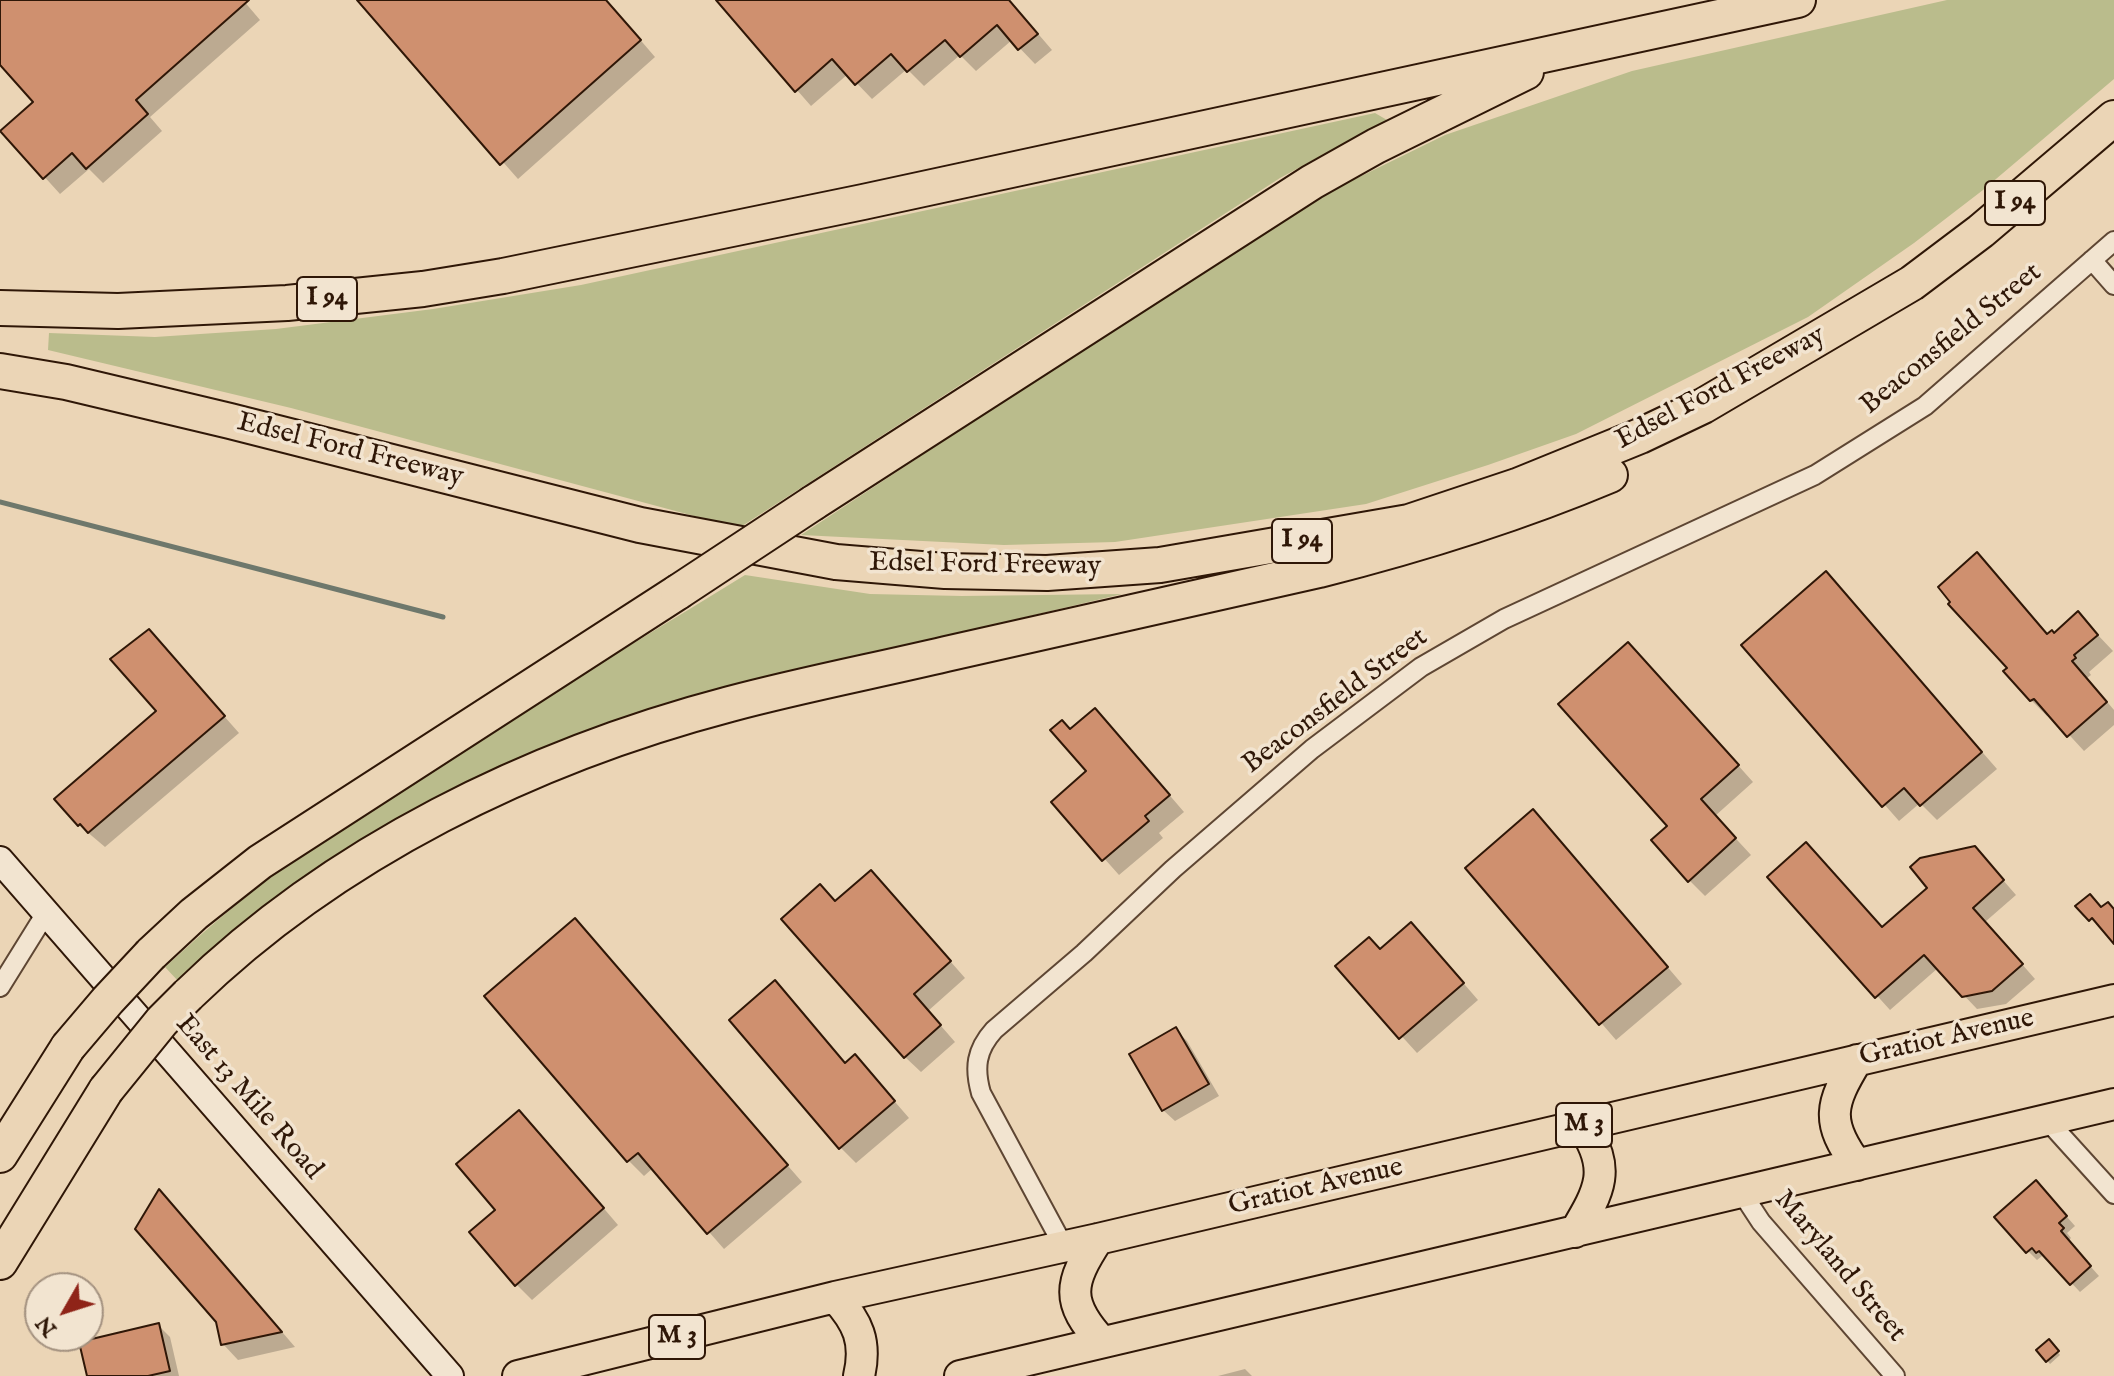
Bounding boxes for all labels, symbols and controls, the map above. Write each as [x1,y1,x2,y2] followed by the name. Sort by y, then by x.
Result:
[1985,181,2045,225] road number: I 94
[1855,257,2049,423] street label: Beaconsfield Street
[297,277,357,321] road number: I 94
[1611,320,1831,458] street label: Edsel Ford Freeway
[233,407,467,495] street label: Edsel Ford Freeway
[1272,519,1332,563] road number: I 94
[869,547,1101,585] street label: Edsel Ford Freeway
[1237,622,1435,782] street label: Beaconsfield Street
[1857,1003,2037,1075] street label: Gratiot Avenue
[167,1009,329,1187] street label: East 13 Mile Road
[1556,1103,1612,1147] road number: M 3
[1226,1152,1406,1224] street label: Gratiot Avenue
[1766,1184,1912,1350] street label: Maryland Street
[24,1272,104,1352] north arrow
[30,1310,64,1342] text: N
[649,1315,705,1359] road number: M 3

